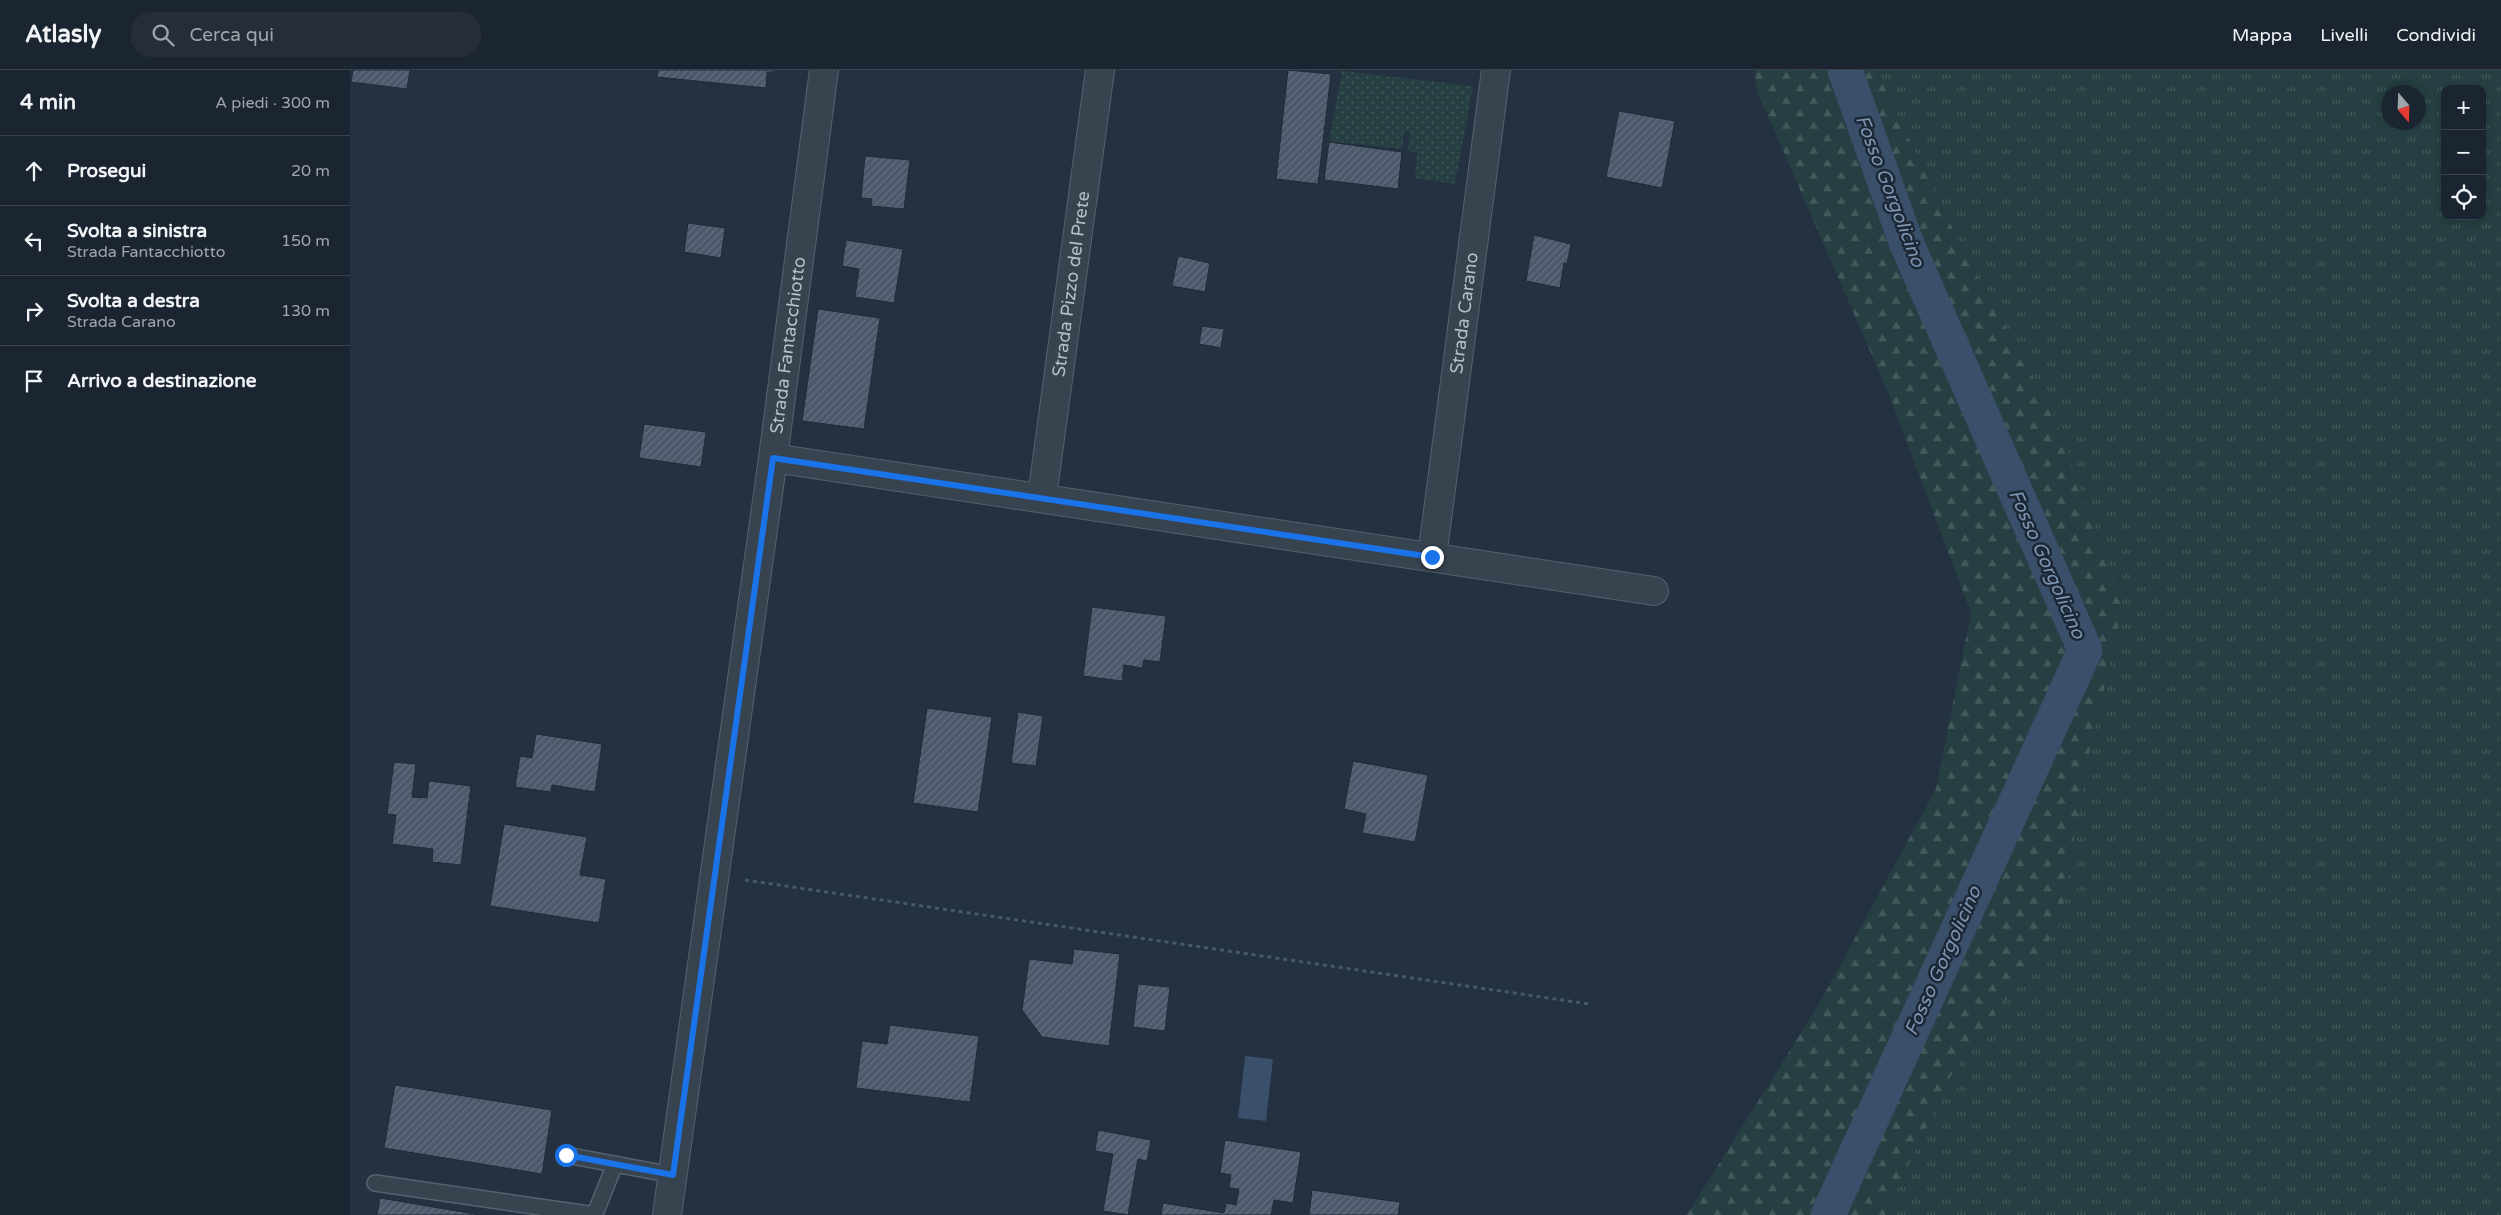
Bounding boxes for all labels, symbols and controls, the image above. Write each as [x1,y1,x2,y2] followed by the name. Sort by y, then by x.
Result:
[131,12,481,57] search box
[25,20,101,49] text: Atlasly
[149,21,177,49] icon: search
[189,24,274,46] text: Cerca qui
[2232,24,2292,46] text: Mappa
[2320,24,2368,46] text: Livelli
[2396,24,2476,46] text: Condividi
[2381,85,2426,130] north arrow
[2441,85,2486,220] map controls
[2441,85,2486,130] button: +
[20,90,76,115] text: 4 min
[215,93,330,113] text: A piedi · 300 m
[1851,112,1930,271] water label: Fosso Gorgolicino
[2441,130,2486,175] button: −
[20,157,48,185] icon: ahead
[67,160,146,182] text: Prosegui
[291,161,330,181] text: 20 m
[2441,175,2486,220] button: locate
[1047,190,1094,378] street label: Strada Pizzo del Prete
[67,220,207,242] text: Svolta a sinistra
[20,227,48,255] icon: left
[281,231,330,251] text: 150 m
[67,242,225,262] text: Strada Fantacchiotto
[1445,251,1483,375] street label: Strada Carano
[765,255,810,435] street label: Strada Fantacchiotto
[67,290,200,312] text: Svolta a destra
[20,297,48,325] icon: right
[281,301,330,321] text: 130 m
[67,312,176,332] text: Strada Carano
[20,367,48,395] icon: arrive
[67,370,257,392] text: Arrivo a destinazione
[2004,486,2090,643] water label: Fosso Gorgolicino
[1421,546,1444,569] route end
[1900,882,1986,1039] water label: Fosso Gorgolicino
[555,1144,578,1167] route start

